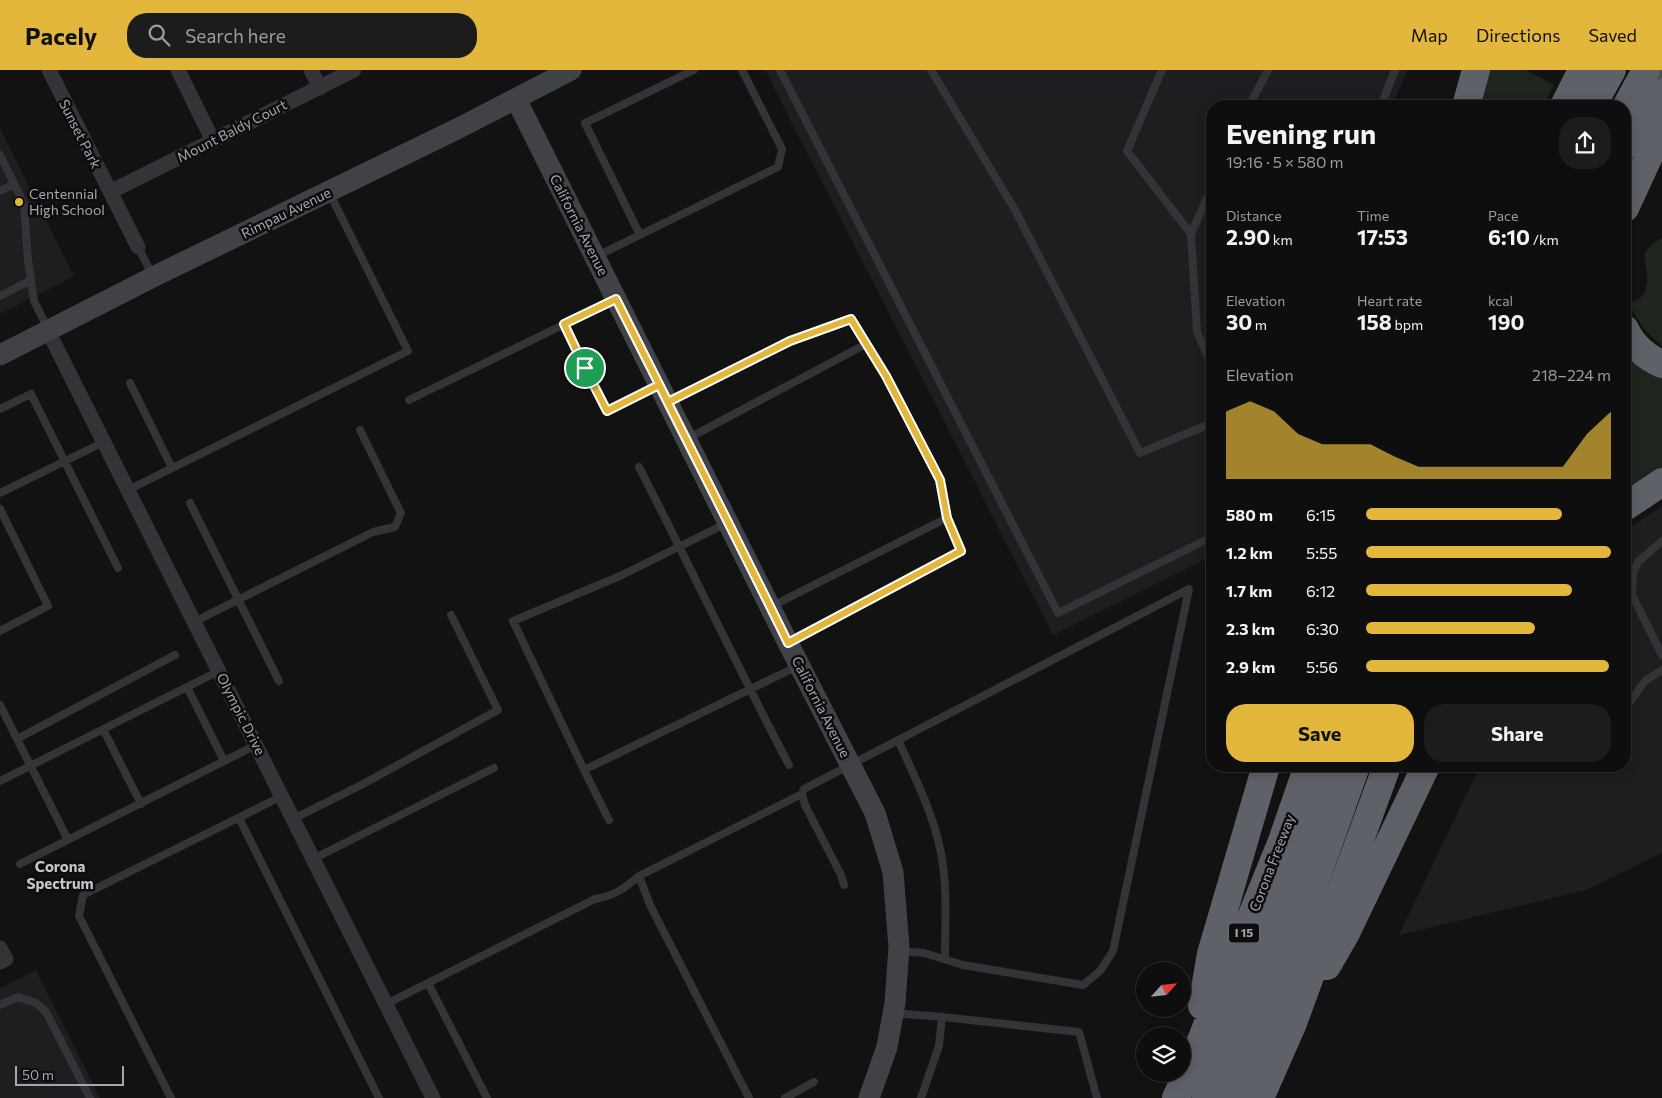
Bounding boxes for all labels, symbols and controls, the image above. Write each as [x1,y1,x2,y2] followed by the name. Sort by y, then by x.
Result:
[127,13,477,58] search box
[25,21,97,50] text: Pacely
[145,21,173,49] icon: search
[185,24,286,47] text: Search here
[1411,24,1448,46] text: Map
[1476,24,1560,46] text: Directions
[1588,24,1637,46] text: Saved
[174,95,290,166] street label: Mount Baldy Court
[56,96,105,172] street label: Sunset Park
[1226,116,1376,150] text: Evening run
[1559,117,1611,169] button: share
[1226,152,1344,171] text: 19:16 · 5 × 580 m
[547,171,612,278] street label: California Avenue
[238,183,334,242] street label: Rimpau Avenue
[29,185,105,218] place label: Centennial High School
[13,196,25,208] marker: Centennial High School
[1226,207,1282,224] text: Distance
[1357,207,1389,224] text: Time
[1488,207,1518,224] text: Pace
[1226,224,1270,249] text: 2.90
[1357,224,1408,249] text: 17:53
[1488,224,1530,249] text: 6:10
[1270,231,1293,248] text: km
[1530,231,1559,248] text: /km
[1226,292,1285,309] text: Elevation
[1357,292,1422,309] text: Heart rate
[1488,292,1513,309] text: kcal
[1226,309,1252,334] text: 30
[1357,309,1392,334] text: 158
[1488,309,1524,334] text: 190
[1252,316,1267,333] text: m
[1392,316,1423,333] text: bpm
[564,347,606,389] pin
[571,354,599,382] icon: arrive
[1226,365,1294,384] text: Elevation
[1532,365,1611,384] text: 218–224 m
[1226,505,1273,524] text: 580 m
[1306,505,1336,524] text: 6:15
[1226,543,1273,562] text: 1.2 km
[1306,543,1337,562] text: 5:55
[1226,581,1272,600] text: 1.7 km
[1306,581,1335,600] text: 6:12
[1226,619,1275,638] text: 2.3 km
[1306,619,1339,638] text: 6:30
[789,653,854,760] street label: California Avenue
[1226,657,1275,676] text: 2.9 km
[1306,657,1338,676] text: 5:56
[213,670,269,758] street label: Olympic Drive
[1226,704,1414,762] button: Save
[1424,704,1611,762] button: Share
[1245,812,1298,914] street label: Corona Freeway
[26,857,94,892] district label: Corona Spectrum
[1229,924,1259,942] road number: I 15
[1136,962,1191,1018] north arrow
[1136,962,1191,1082] map controls
[1136,1027,1191,1082] button: layers
[15,1063,124,1086] scale bar
[22,1066,54,1083] text: 50 m

